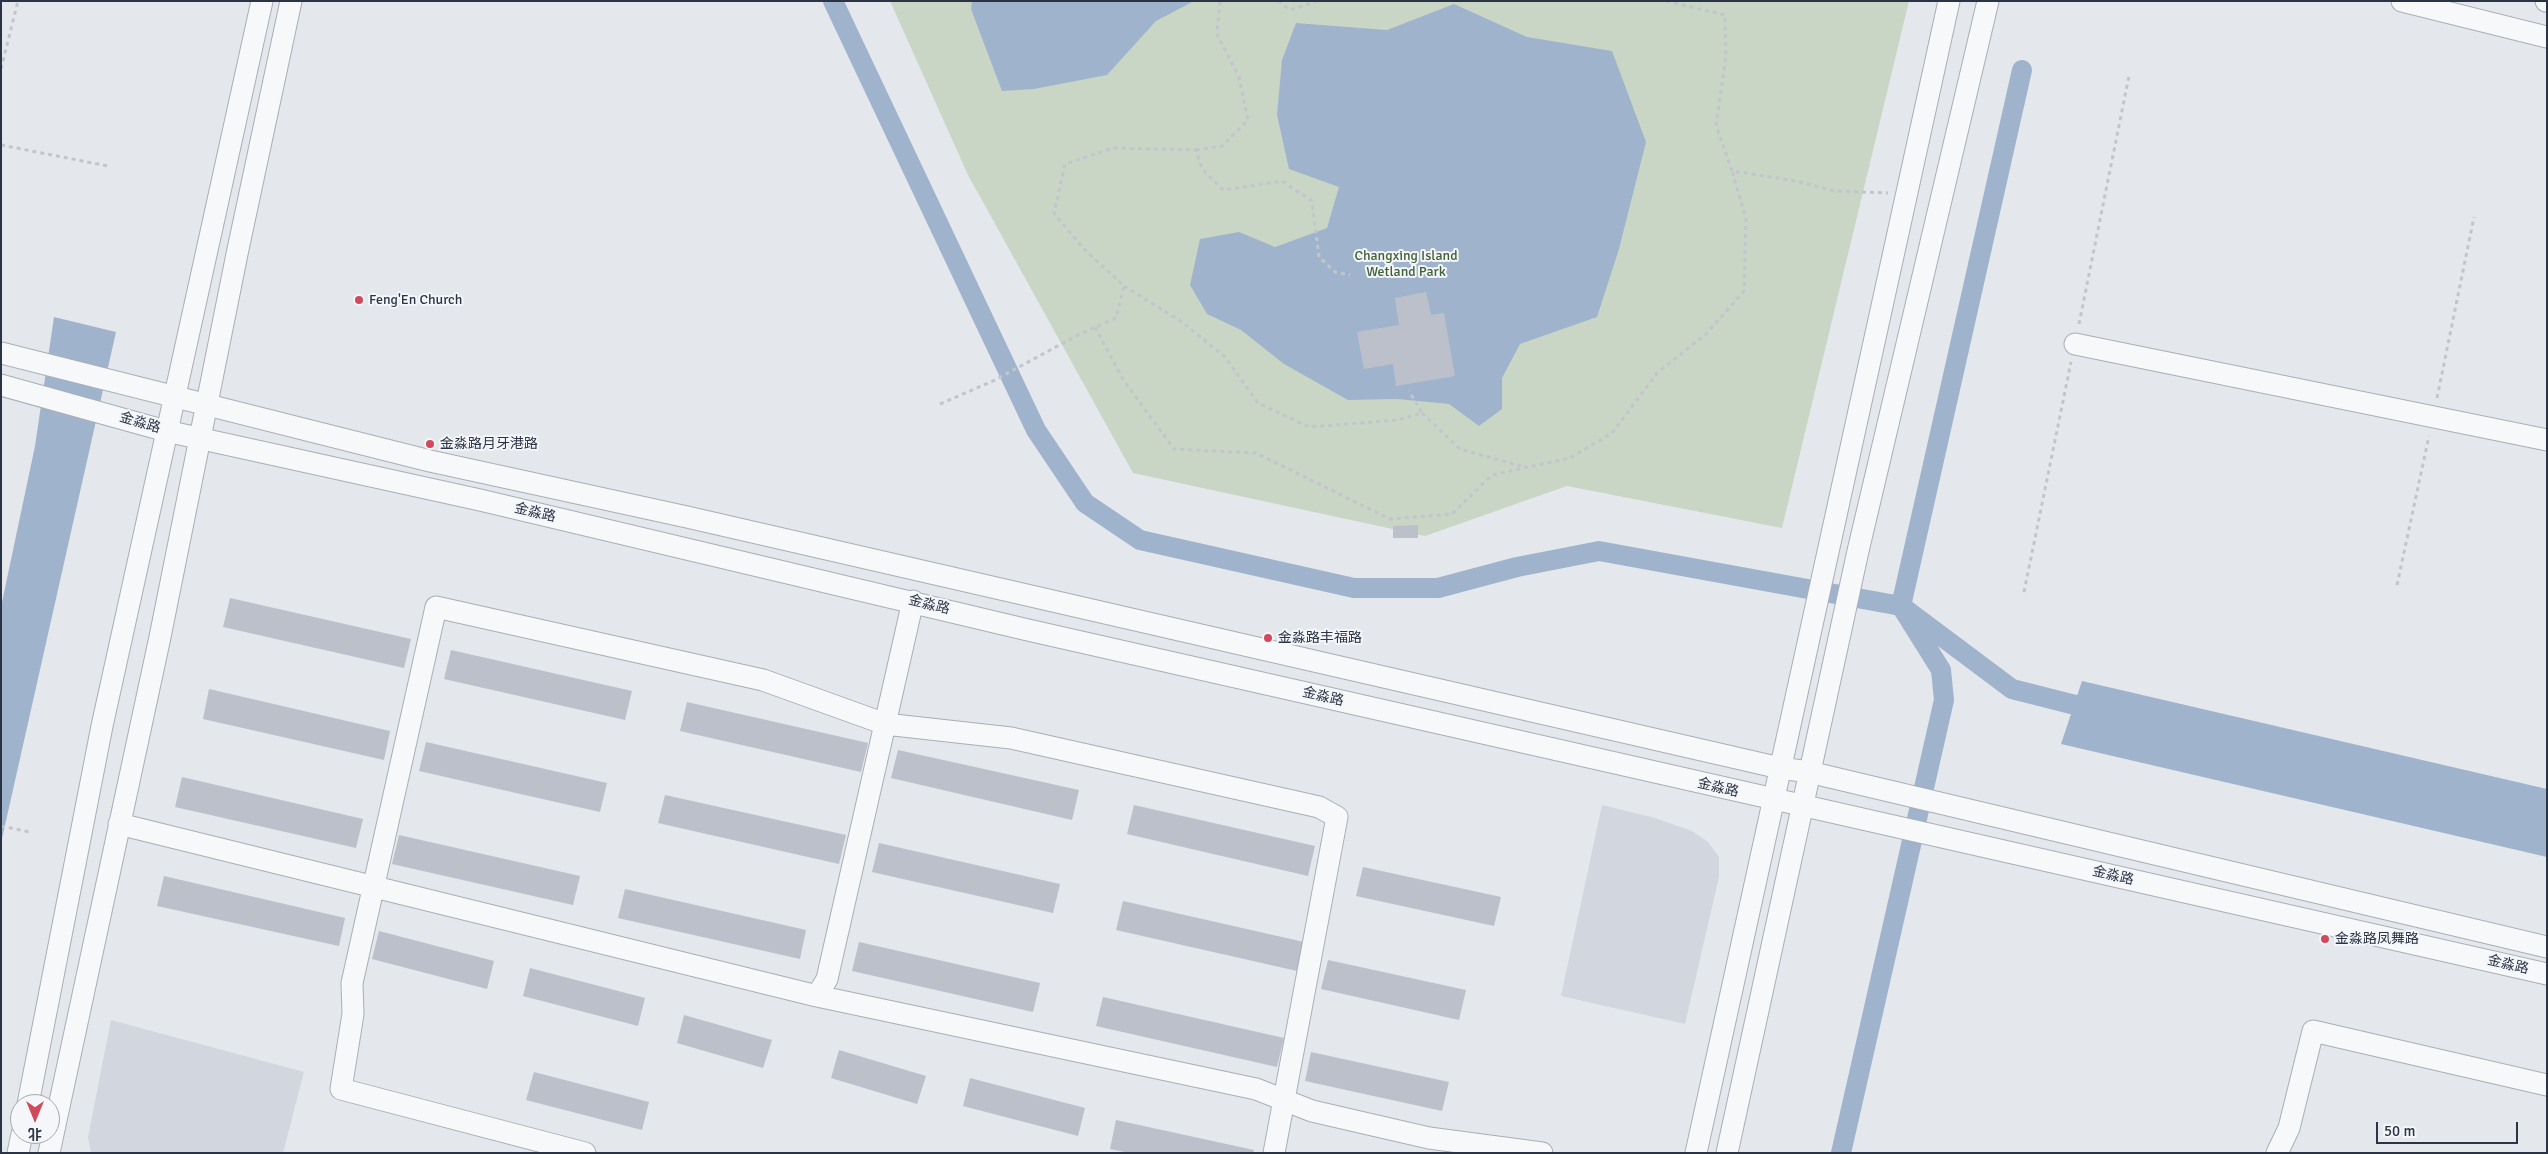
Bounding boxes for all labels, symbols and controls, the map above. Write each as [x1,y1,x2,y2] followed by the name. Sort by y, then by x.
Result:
[1354,248,1458,280] park label: Changxing Island Wetland Park
[369,292,462,308] place label: Feng'En Church
[353,294,365,306] marker: Feng'En Church
[117,409,163,437] street label: 金淼路
[440,436,538,452] place label: 金淼路月牙港路
[424,438,436,450] marker: 金淼路月牙港路
[513,500,557,526] street label: 金淼路
[907,592,951,618] street label: 金淼路
[1278,630,1362,646] place label: 金淼路丰福路
[1262,632,1274,644] marker: 金淼路丰福路
[1301,684,1345,710] street label: 金淼路
[1696,775,1740,801] street label: 金淼路
[2091,863,2135,889] street label: 金淼路
[2335,931,2419,947] place label: 金淼路凤舞路
[2319,933,2331,945] marker: 金淼路凤舞路
[2486,952,2530,978] street label: 金淼路
[10,1094,60,1144] north arrow
[2378,1112,2520,1144] scale bar
[2384,1122,2415,1140] text: 50 m
[28,1125,42,1142] text: 北

